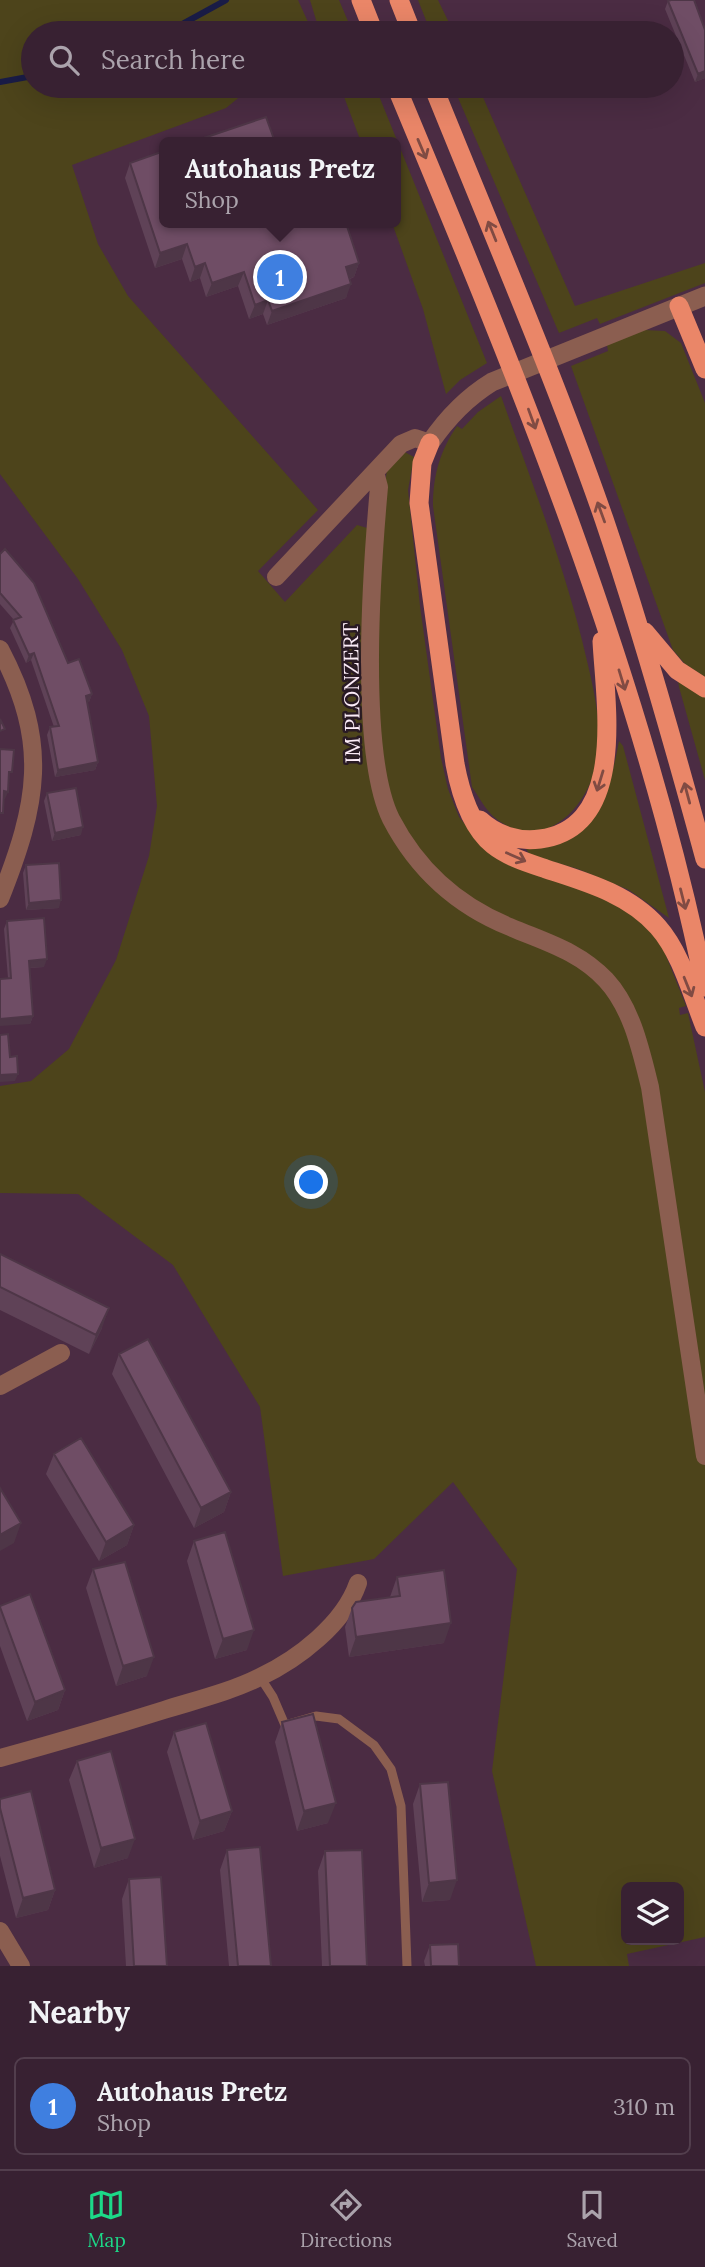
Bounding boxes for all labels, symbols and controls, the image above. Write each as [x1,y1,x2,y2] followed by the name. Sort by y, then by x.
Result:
[21,21,684,98] search box
[45,41,83,79] icon: search
[101,43,245,76] text: Search here
[159,137,401,228] popup
[417,137,430,159] one-way arrow
[185,152,375,185] text: Autohaus Pretz
[185,185,239,214] text: Shop
[485,220,498,242] one-way arrow
[257,251,303,303] pin: 1
[527,408,539,430] one-way arrow
[594,501,606,523] one-way arrow
[337,622,366,764] street label: IM PLONZERT
[617,669,630,691] one-way arrow
[593,769,606,791] one-way arrow
[680,783,693,805] one-way arrow
[505,851,526,864] one-way arrow
[677,887,690,910] one-way arrow
[682,975,695,997] one-way arrow
[294,1165,328,1199] your location
[621,1882,684,1945] map controls
[621,1882,684,1945] button: layers
[28,1993,130,2031] text: Nearby
[97,2075,287,2108] text: Autohaus Pretz
[48,2092,58,2121] text: 1
[613,2092,675,2121] text: 310 m
[97,2108,151,2137] text: Shop
[87,2186,126,2252] tab: Map
[300,2186,392,2252] tab: Directions
[566,2186,618,2252] tab: Saved

